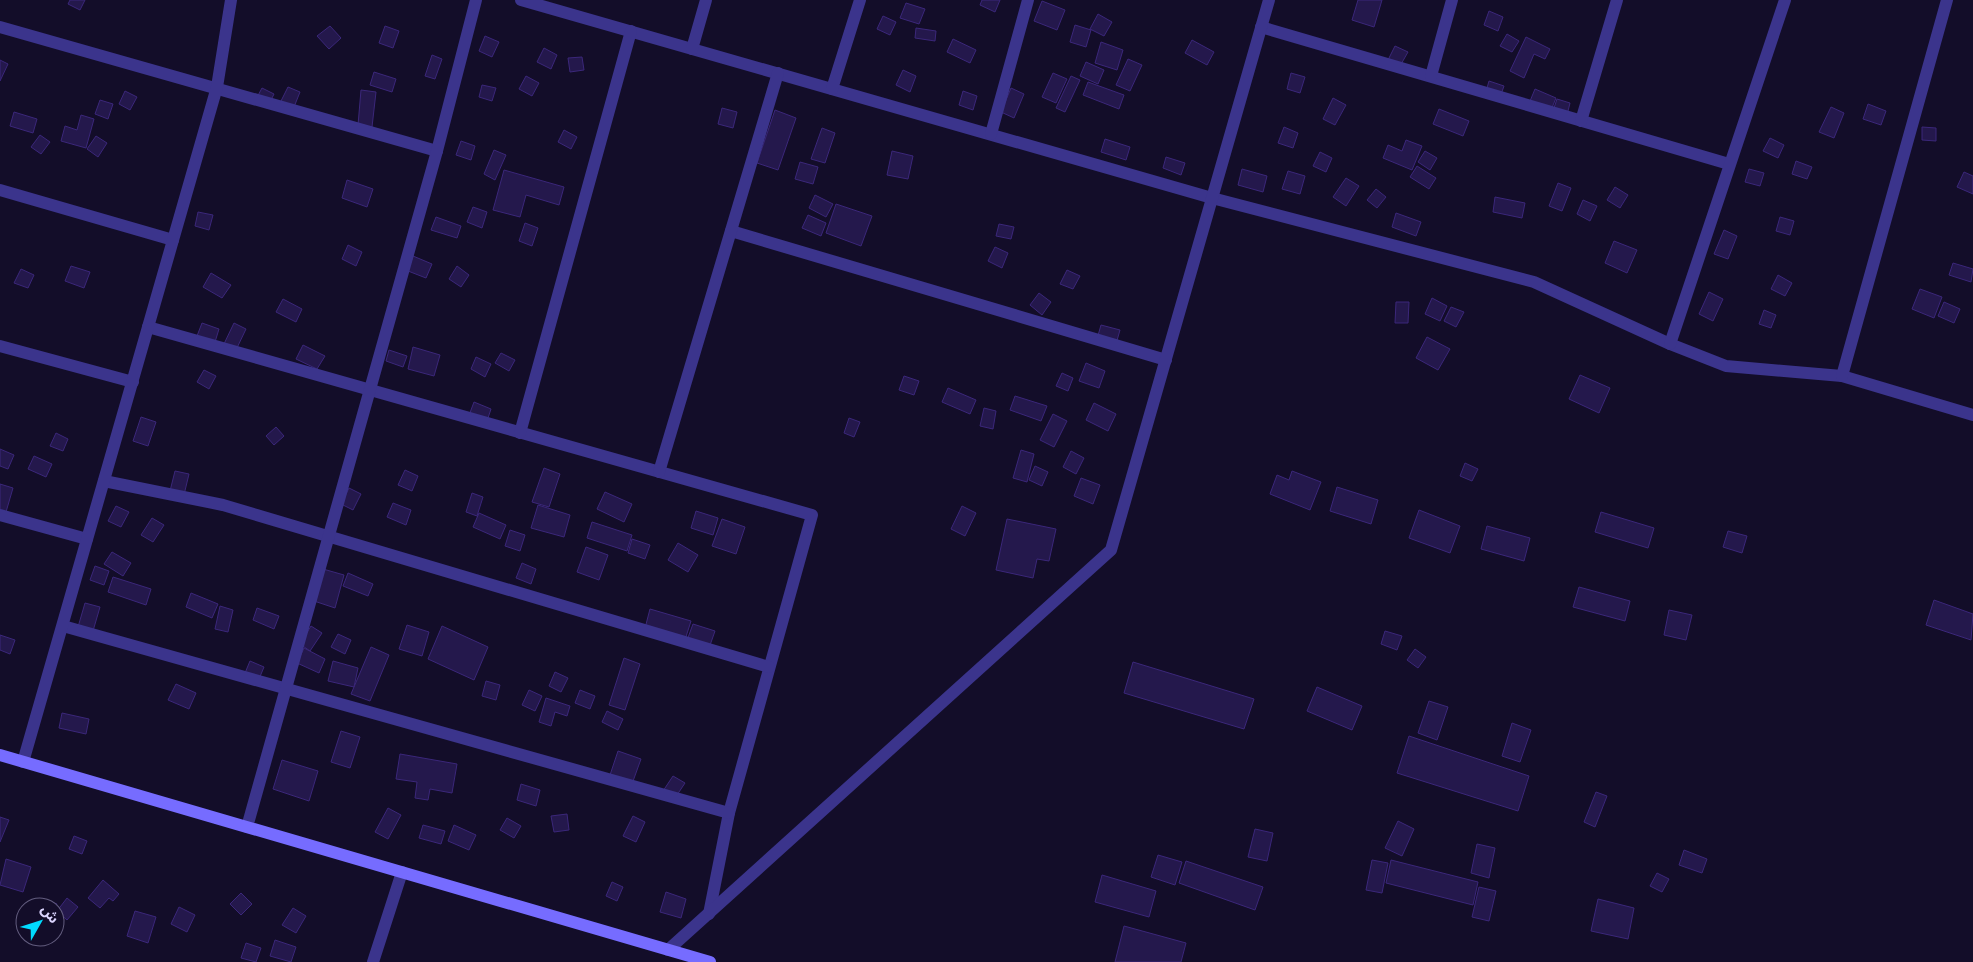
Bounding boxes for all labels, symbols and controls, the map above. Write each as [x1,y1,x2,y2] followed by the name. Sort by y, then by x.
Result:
[15,897,65,947] north arrow
[36,901,63,928] text: ش

